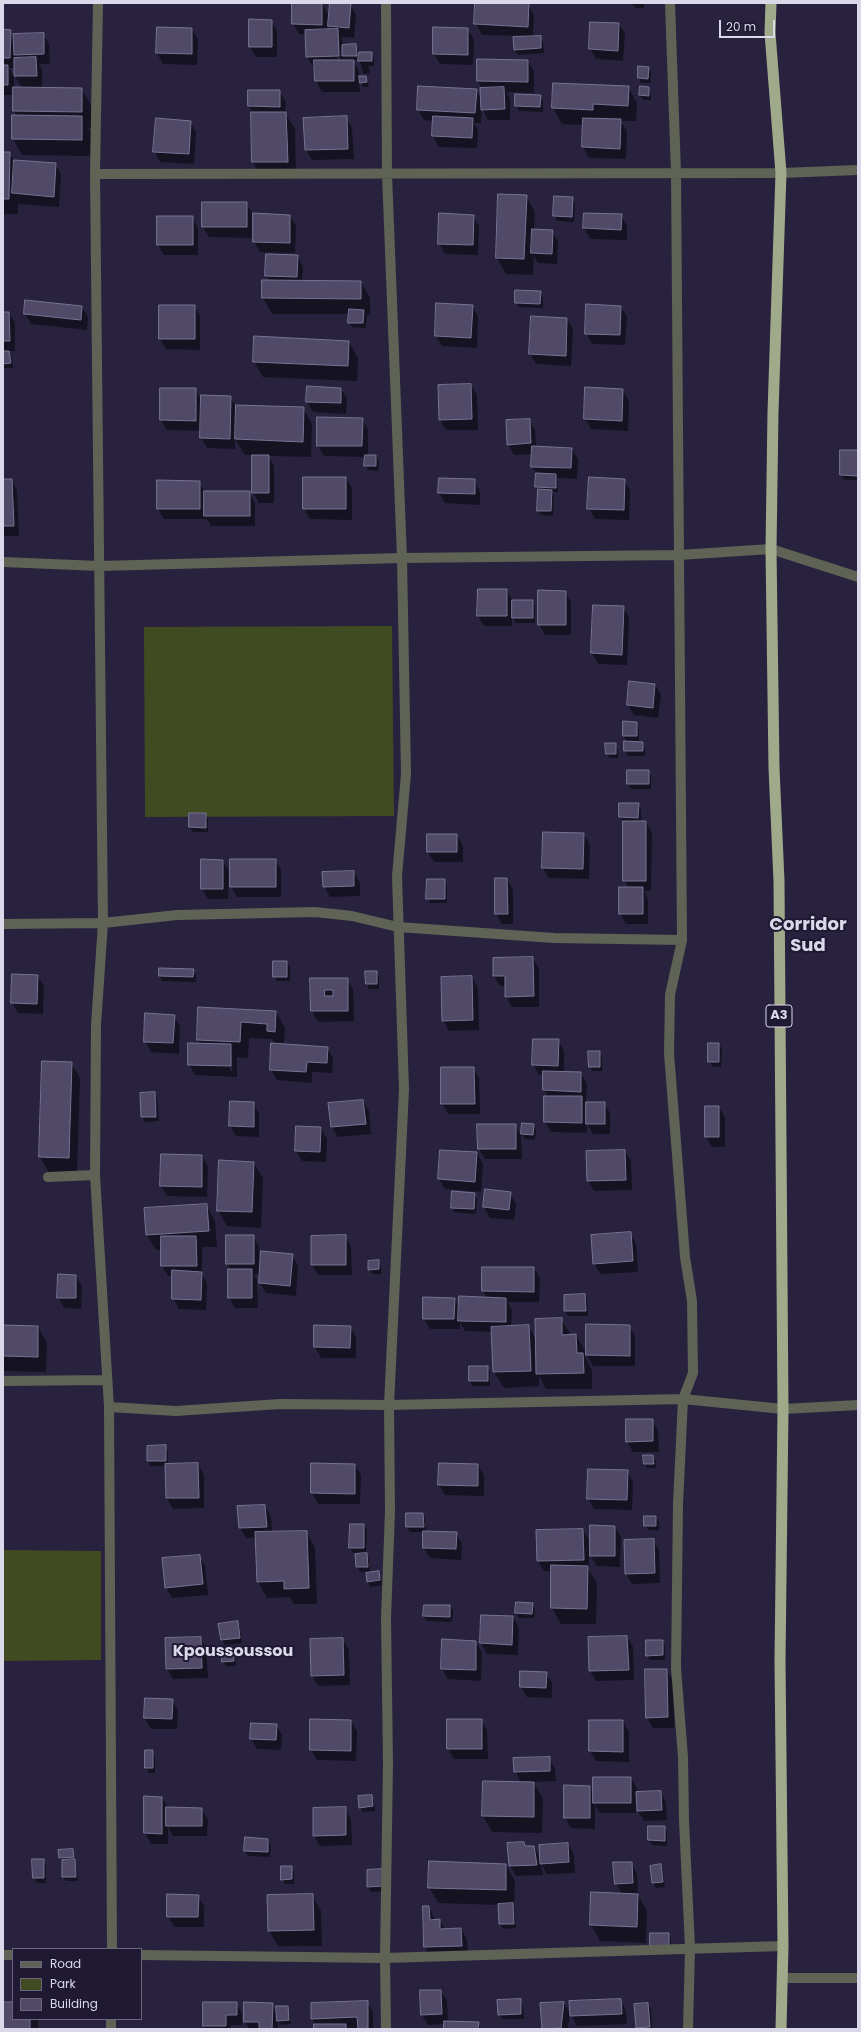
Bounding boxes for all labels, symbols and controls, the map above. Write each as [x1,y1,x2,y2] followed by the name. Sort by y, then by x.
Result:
[721,12,777,38] scale bar
[726,18,756,35] text: 20 m
[769,914,847,956] district label: Corridor Sud
[766,1005,792,1027] road number: A3
[173,1642,293,1662] district label: Kpoussoussou
[12,1948,142,2020] legend
[50,1955,81,1972] text: Road
[50,1975,76,1992] text: Park
[50,1995,98,2012] text: Building

